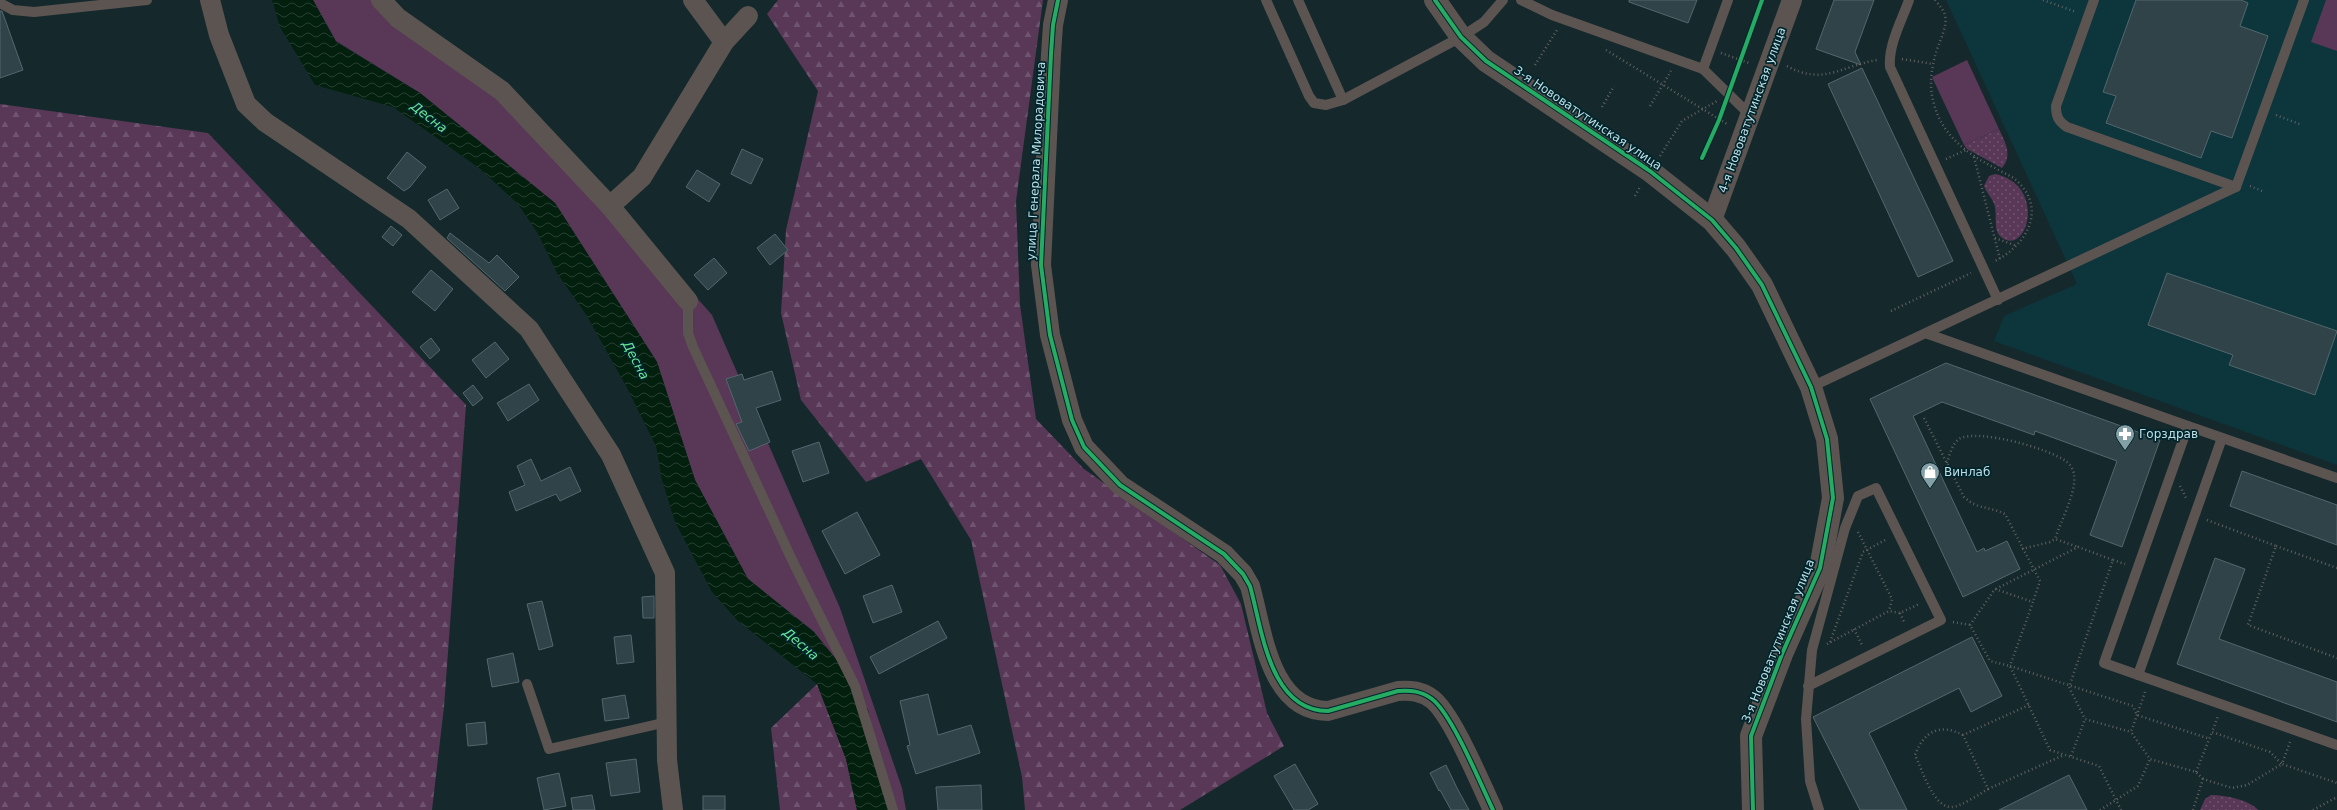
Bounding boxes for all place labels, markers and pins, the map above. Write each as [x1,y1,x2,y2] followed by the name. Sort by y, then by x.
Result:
[2114,423,2136,451] pharmacy icon: Горздрав
[2139,427,2198,441] place label: Горздрав
[1919,461,1941,489] shop icon: Винлаб
[1944,465,1990,479] place label: Винлаб

